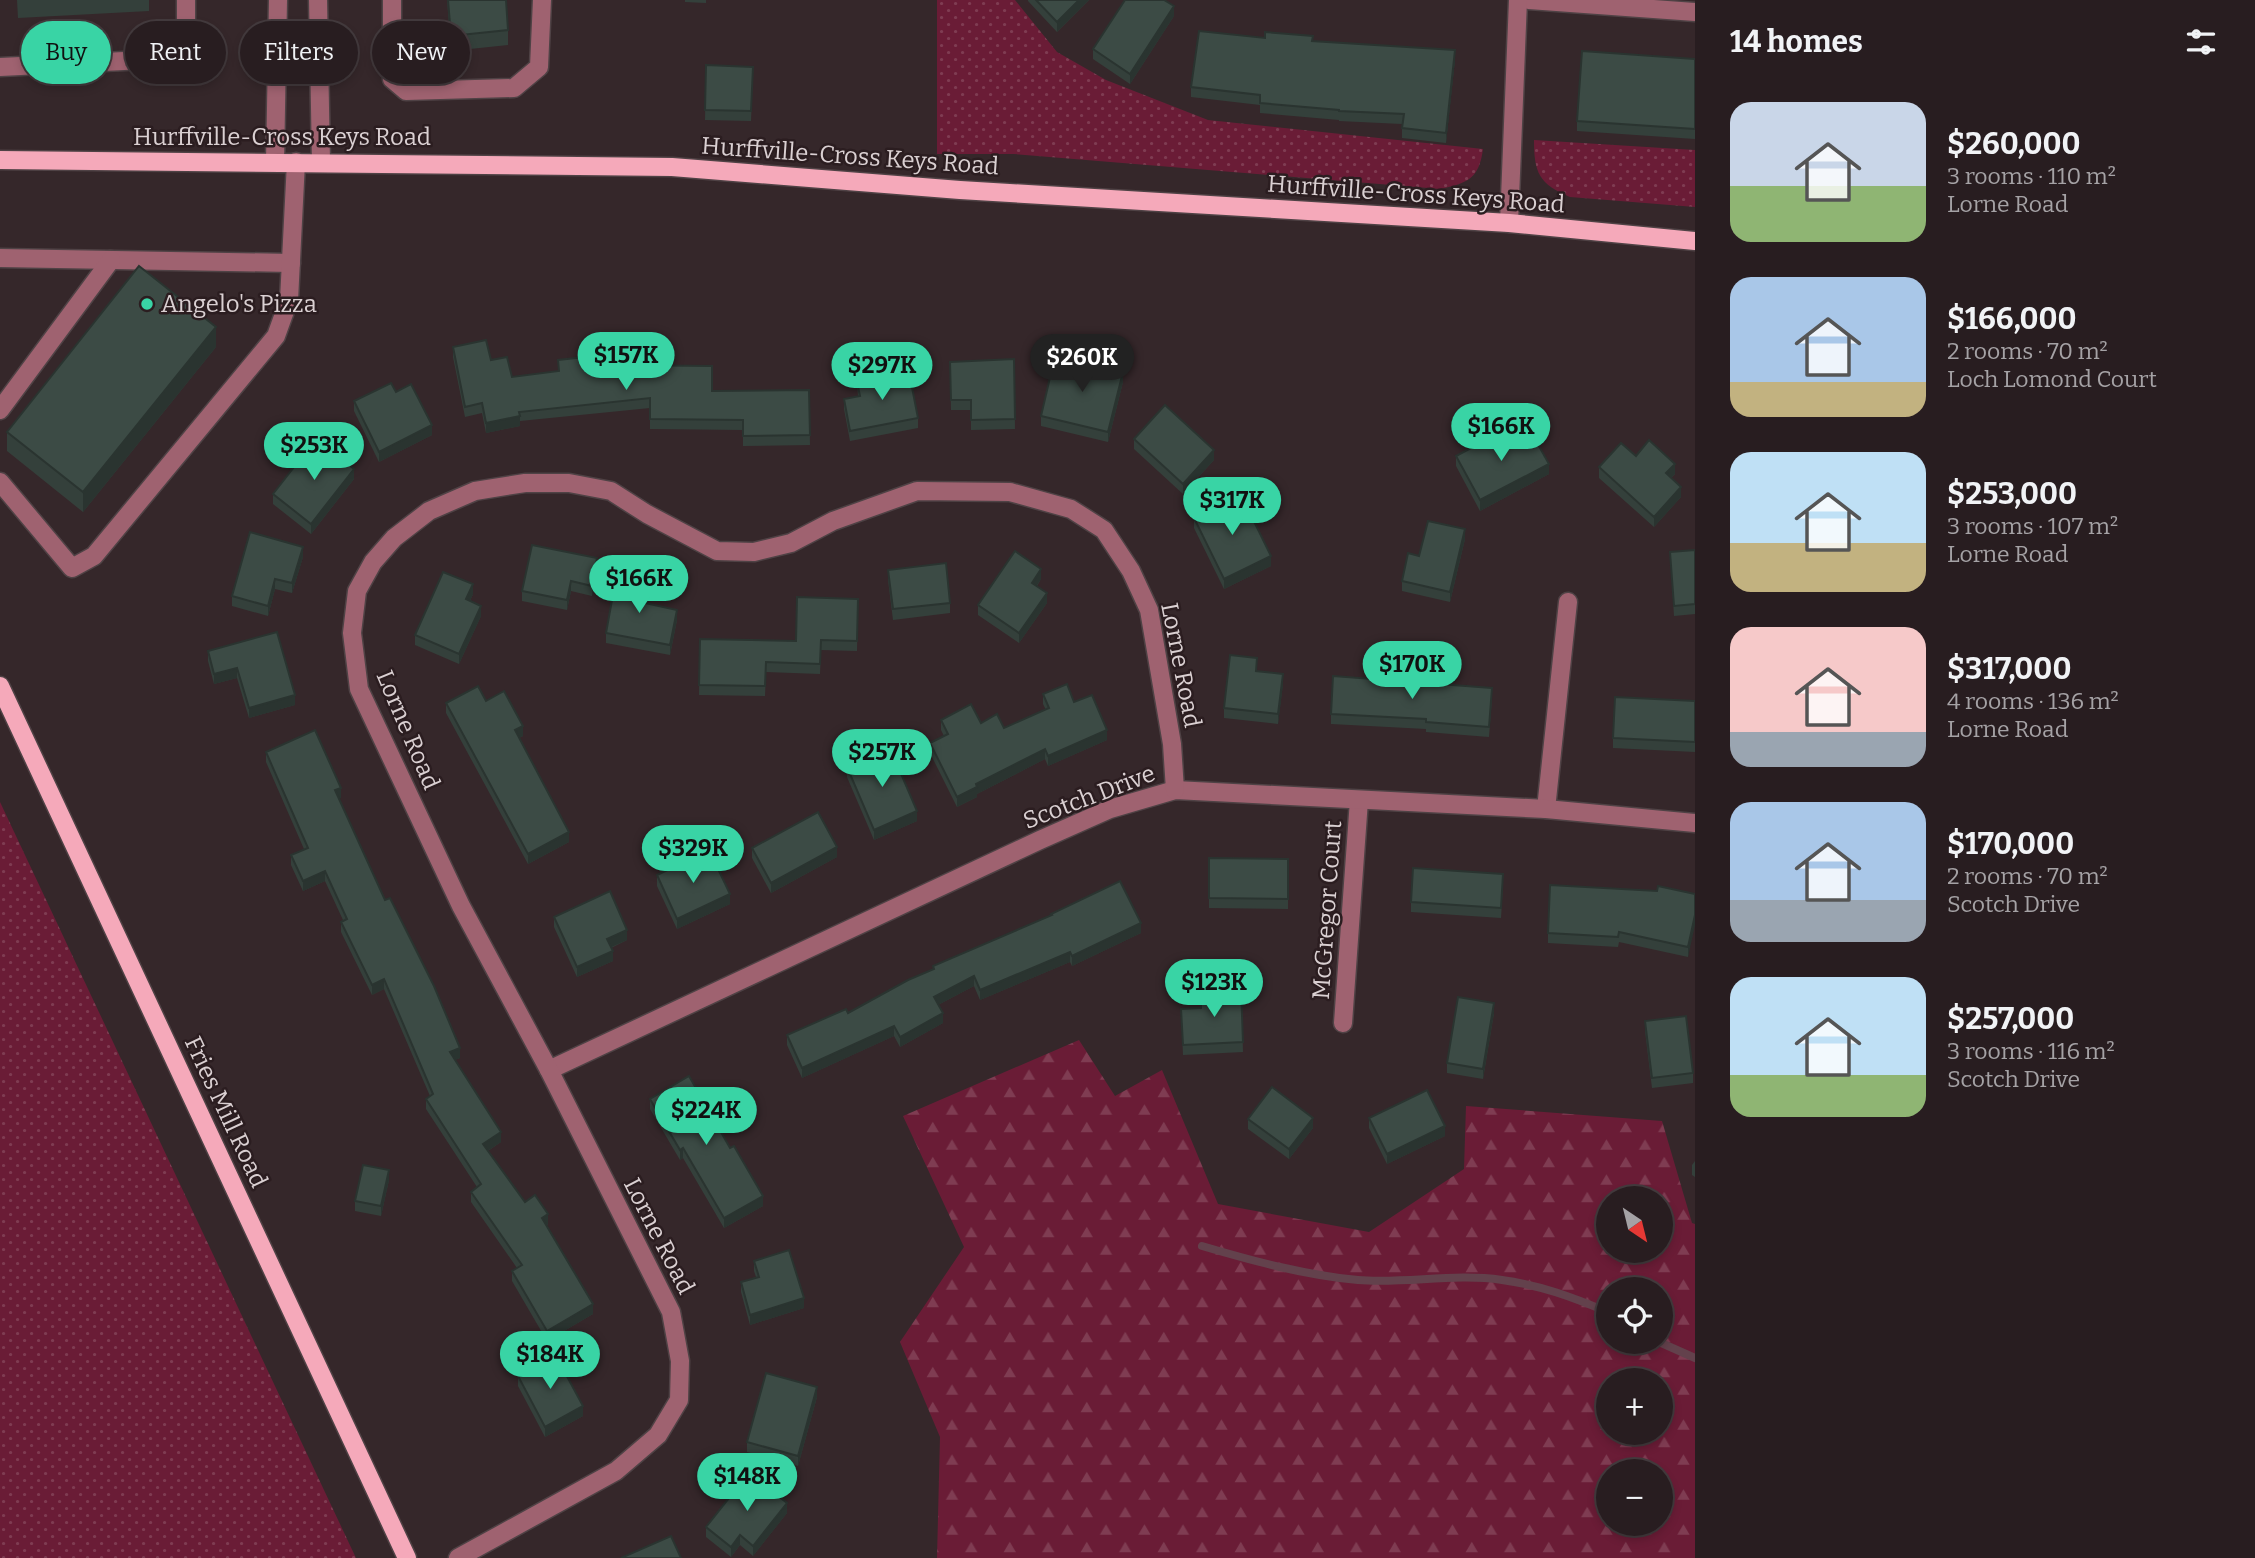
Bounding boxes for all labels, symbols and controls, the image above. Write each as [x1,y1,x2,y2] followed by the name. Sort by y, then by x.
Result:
[21,21,111,84] chip: Buy
[125,21,226,84] chip: Rent
[240,21,358,84] chip: Filters
[372,21,470,84] chip: New
[2182,23,2220,61] icon: filters
[1730,24,1863,60] text: 14 homes
[133,123,431,151] street label: Hurffville-Cross Keys Road
[1947,126,2081,162] text: $260,000
[1786,130,1870,214] icon: home
[700,132,1000,180] street label: Hurffville-Cross Keys Road
[1947,162,2116,190] text: 3 rooms · 110 m²
[1266,170,1566,218] street label: Hurffville-Cross Keys Road
[1947,190,2068,218] text: Lorne Road
[161,290,317,318] place label: Angelo's Pizza
[139,296,155,312] marker: Angelo's Pizza
[1947,301,2077,337] text: $166,000
[1786,305,1870,389] icon: home
[577,332,675,392] pin: $157K
[1033,334,1131,394] pin: $260K
[1947,337,2108,365] text: 2 rooms · 70 m²
[594,341,658,369] text: $157K
[833,342,931,402] pin: $297K
[1046,343,1118,371] text: $260K
[847,351,917,379] text: $297K
[1947,365,2157,393] text: Loch Lomond Court
[1452,404,1550,463] pin: $166K
[1467,412,1535,440] text: $166K
[265,422,363,482] pin: $253K
[280,431,348,459] text: $253K
[1947,476,2077,512] text: $253,000
[1183,477,1281,537] pin: $317K
[1786,480,1870,564] icon: home
[1199,486,1265,514] text: $317K
[1947,512,2118,540] text: 3 rooms · 107 m²
[1947,540,2068,568] text: Lorne Road
[590,556,688,615] pin: $166K
[605,564,673,592] text: $166K
[1155,600,1207,730] street label: Lorne Road
[1363,642,1461,701] pin: $170K
[1379,650,1445,678] text: $170K
[1947,651,2071,687] text: $317,000
[1786,655,1870,739] icon: home
[370,666,446,794] street label: Lorne Road
[1947,687,2119,715] text: 4 rooms · 136 m²
[1947,715,2068,743] text: Lorne Road
[833,730,931,789] pin: $257K
[848,738,916,766] text: $257K
[1019,759,1159,835] street label: Scotch Drive
[1307,819,1347,1000] street label: McGregor Court
[644,826,742,885] pin: $329K
[1947,826,2074,862] text: $170,000
[1786,830,1870,914] icon: home
[658,834,728,862] text: $329K
[1947,862,2108,890] text: 2 rooms · 70 m²
[1947,890,2080,918] text: Scotch Drive
[1165,960,1263,1019] pin: $123K
[1181,968,1247,996] text: $123K
[1947,1001,2074,1037] text: $257,000
[1786,1005,1870,1089] icon: home
[179,1032,273,1192] street label: Fries Mill Road
[1947,1037,2115,1065] text: 3 rooms · 116 m²
[1947,1065,2080,1093] text: Scotch Drive
[657,1088,755,1147] pin: $224K
[671,1096,741,1124] text: $224K
[618,1173,700,1299] street label: Lorne Road
[1596,1186,1673,1264] north arrow
[1596,1186,1673,1536] map controls
[1596,1277,1673,1354] button: locate
[501,1332,599,1391] pin: $184K
[516,1340,584,1368] text: $184K
[1596,1368,1673,1445] button: +
[698,1454,796,1513] pin: $148K
[1596,1459,1673,1536] button: −
[713,1462,781,1490] text: $148K

